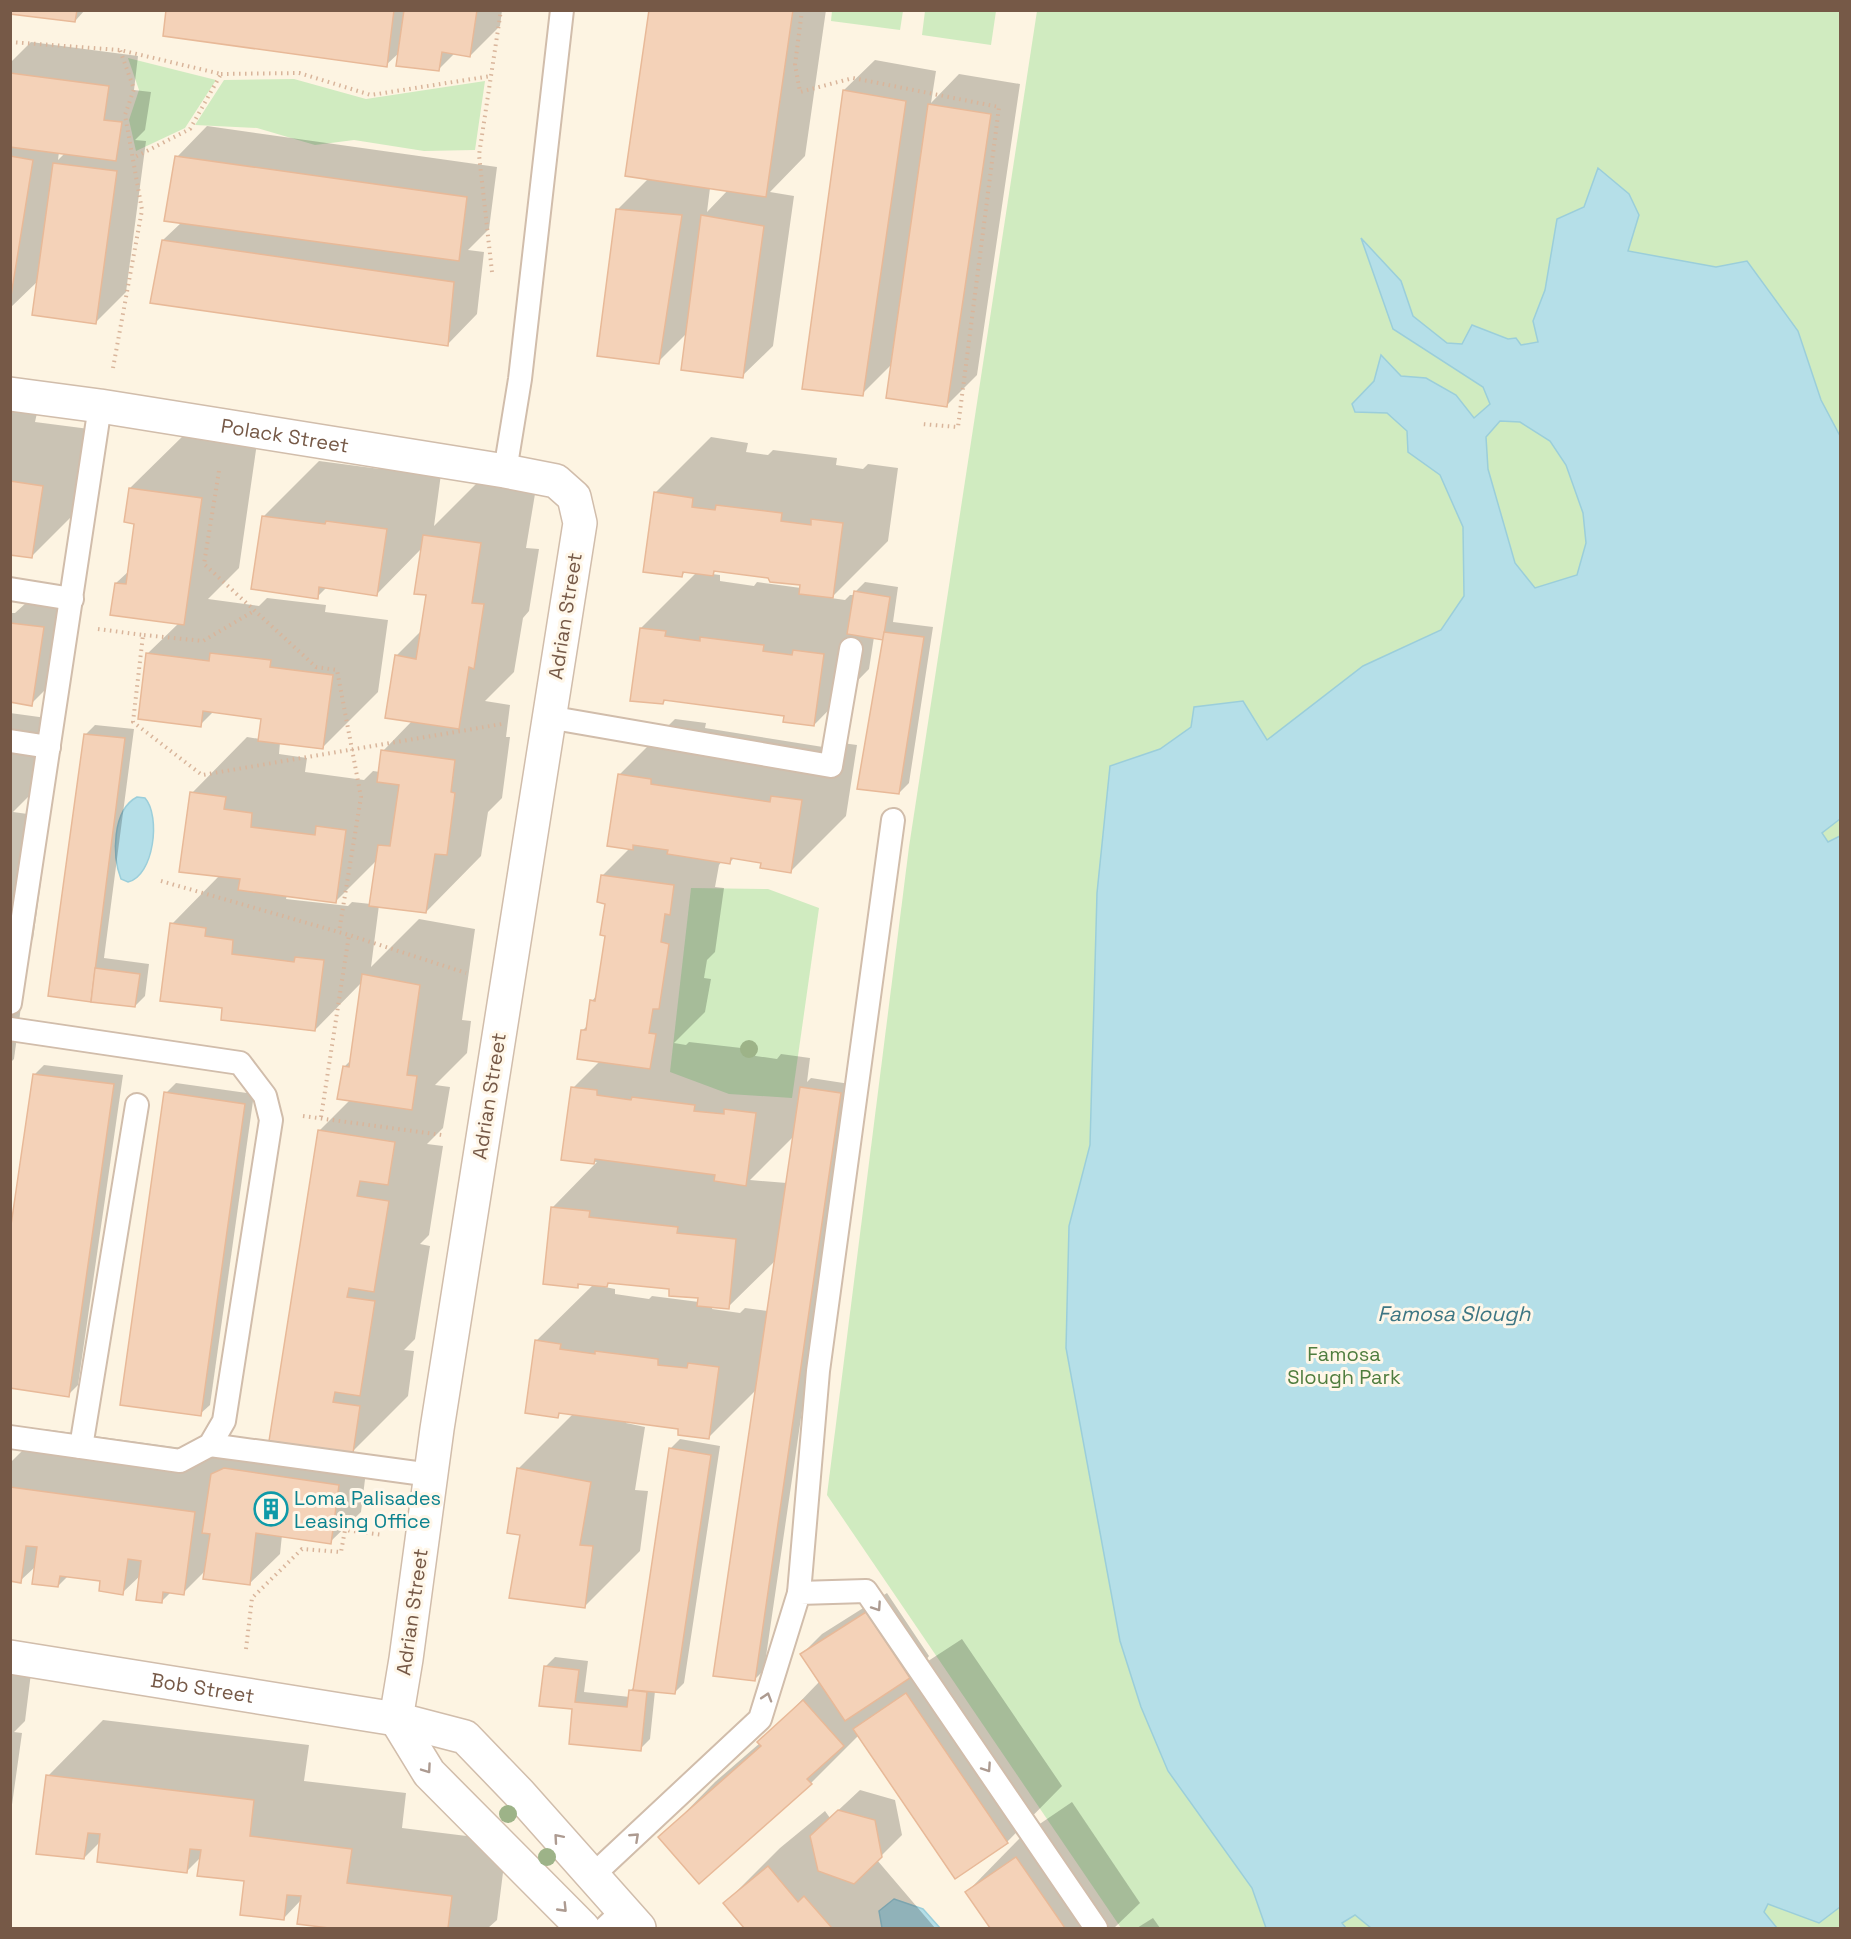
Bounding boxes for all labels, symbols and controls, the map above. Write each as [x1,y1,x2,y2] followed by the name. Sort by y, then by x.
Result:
[219,413,351,459] street label: Polack Street
[542,551,588,681] street label: Adrian Street
[466,1031,512,1161] street label: Adrian Street
[1378,1300,1532,1327] water label: Famosa Slough
[1287,1341,1401,1390] park label: Famosa Slough Park
[294,1485,441,1534] place label: Loma Palisades Leasing Office
[253,1491,289,1527] building icon: Loma Palisades Leasing Office
[390,1547,434,1677] street label: Adrian Street
[870,1601,881,1612] one-way arrow
[149,1667,256,1709] street label: Bob Street
[760,1692,772,1703] one-way arrow
[420,1762,431,1773] one-way arrow
[980,1762,991,1773] one-way arrow
[628,1833,639,1844] one-way arrow
[554,1834,565,1845] one-way arrow
[555,1901,566,1912] one-way arrow

